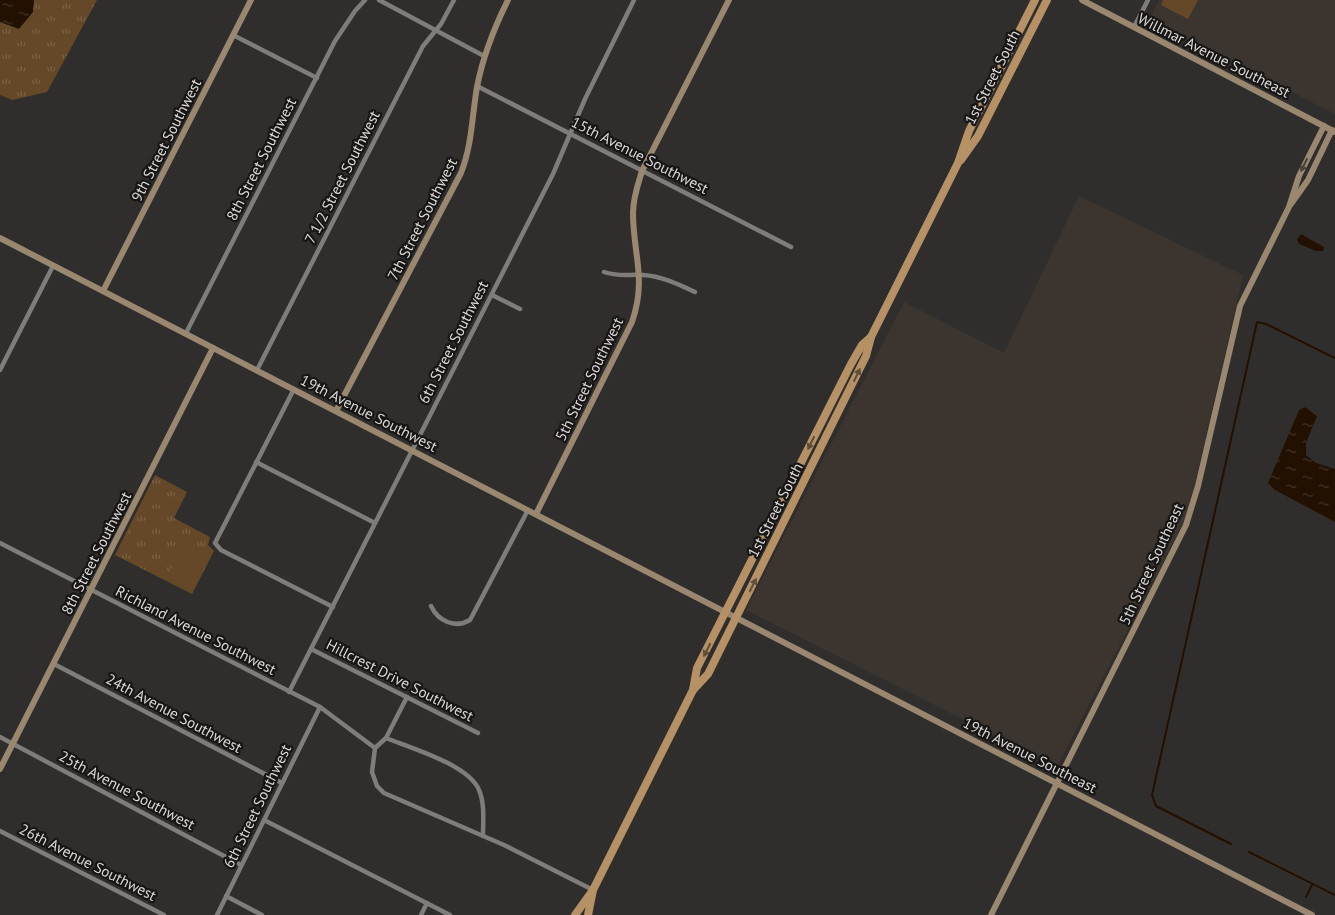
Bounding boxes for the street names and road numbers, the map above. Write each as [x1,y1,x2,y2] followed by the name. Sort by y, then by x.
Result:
[1135,8,1293,102] street label: Willmar Avenue Southeast
[960,27,1024,127] street label: 1st Street South
[127,76,205,204] street label: 9th Street Southwest
[222,95,300,223] street label: 8th Street Southwest
[300,107,384,247] street label: 7 1/2 Street Southwest
[568,112,712,198] street label: 15th Avenue Southwest
[383,155,461,283] street label: 7th Street Southwest
[414,278,492,406] street label: 6th Street Southwest
[551,314,627,444] street label: 5th Street Southwest
[297,370,441,456] street label: 19th Avenue Southwest
[743,460,807,560] street label: 1st Street South
[57,489,135,617] street label: 8th Street Southwest
[1115,500,1187,628] street label: 5th Street Southeast
[113,581,279,679] street label: Richland Avenue Southwest
[323,635,477,725] street label: Hillcrest Drive Southwest
[103,669,245,757] street label: 24th Avenue Southwest
[960,713,1100,797] street label: 19th Avenue Southeast
[219,741,295,871] street label: 6th Street Southwest
[56,746,198,834] street label: 25th Avenue Southwest
[16,819,160,905] street label: 26th Avenue Southwest

